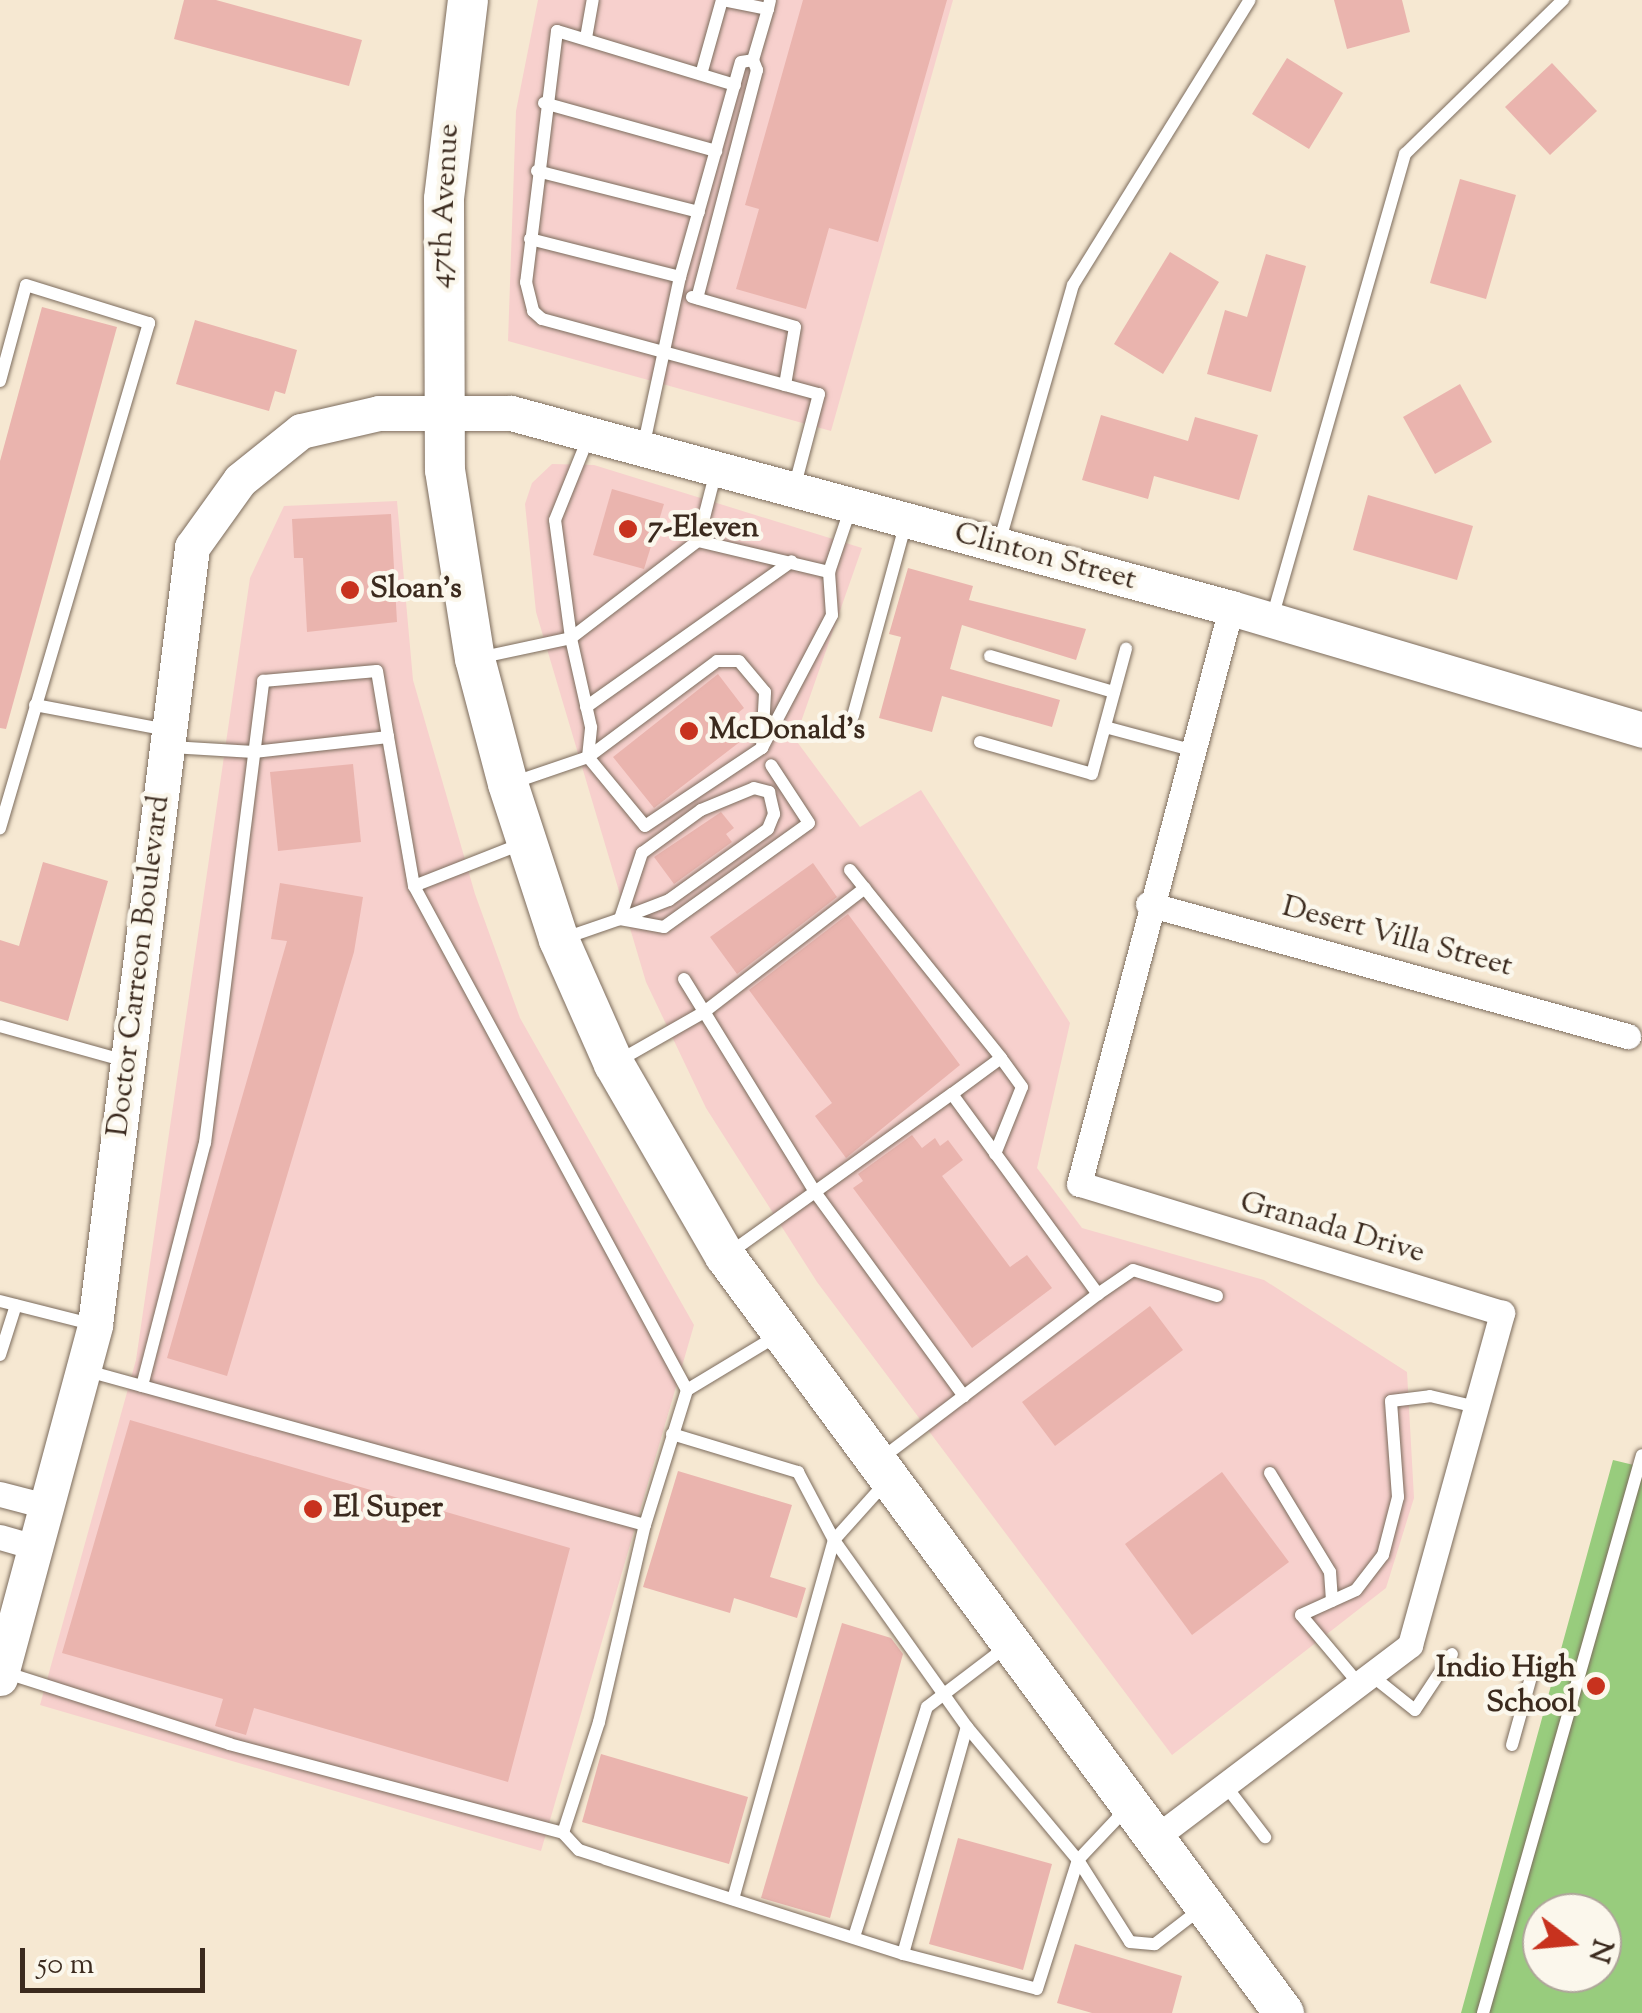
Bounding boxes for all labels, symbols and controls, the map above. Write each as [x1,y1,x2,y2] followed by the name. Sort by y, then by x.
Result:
[424,123,468,289] street label: 47th Avenue
[648,511,759,547] place label: 7-Eleven
[950,516,1140,600] street label: Clinton Street
[617,518,639,540] marker: 7-Eleven
[370,572,462,608] place label: Sloan's
[339,579,361,601] marker: Sloan's
[709,713,865,749] place label: McDonald's
[678,720,700,742] marker: McDonald's
[101,793,179,1139] street label: Doctor Carreon Boulevard
[1278,890,1516,986] street label: Desert Villa Street
[1236,1185,1428,1273] street label: Granada Drive
[333,1491,443,1527] place label: El Super
[302,1498,324,1520] marker: El Super
[1436,1651,1576,1722] place label: Indio High School
[1585,1675,1607,1697] marker: Indio High School
[1522,1893,1622,1993] north arrow
[25,1928,210,1990] scale bar
[1577,1934,1621,1967] text: N
[37,1944,94,1987] text: 50 m

